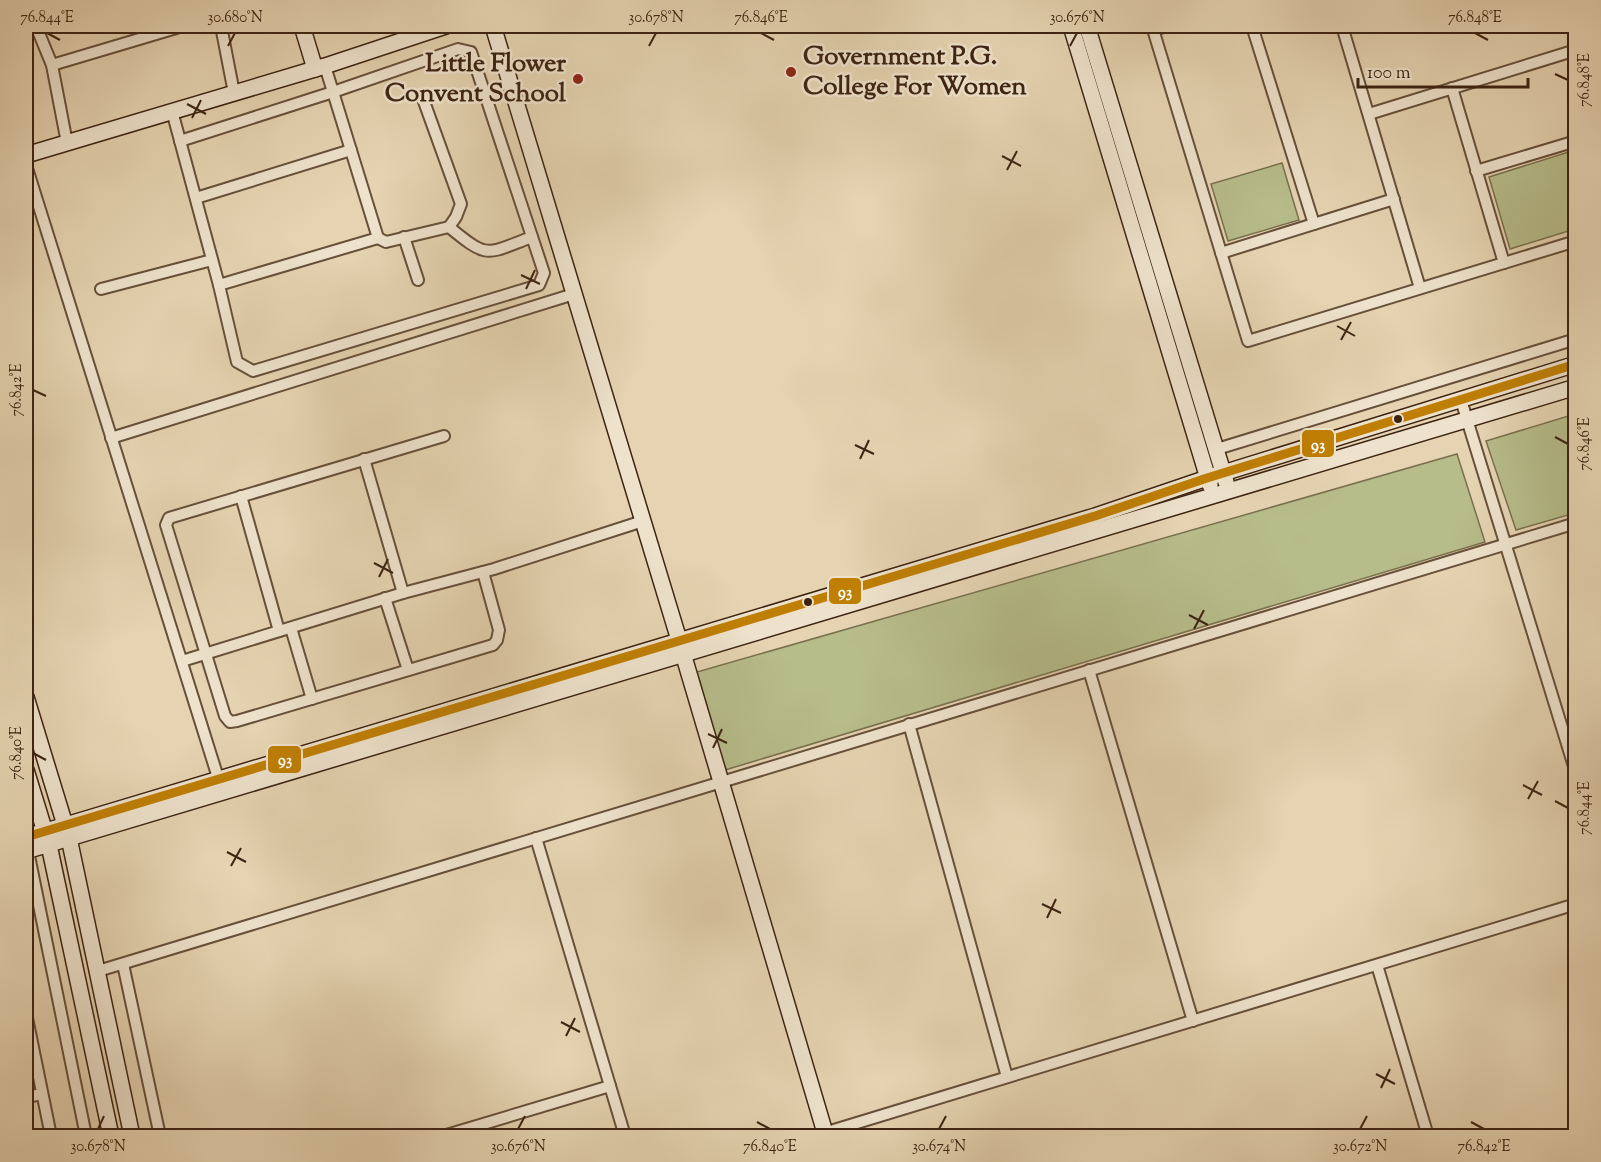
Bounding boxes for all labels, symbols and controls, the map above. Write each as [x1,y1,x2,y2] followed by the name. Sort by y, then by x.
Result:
[20,8,74,29] text: 76.844°E
[207,8,263,29] text: 30.680°N
[628,8,684,29] text: 30.678°N
[734,8,788,29] text: 76.846°E
[1049,8,1105,29] text: 30.676°N
[1448,8,1502,29] text: 76.848°E
[803,39,1027,106] place label: Government P.G. College For Women
[385,46,567,113] place label: Little Flower Convent School
[1358,51,1528,89] scale bar
[1575,53,1596,107] text: 76.848°E
[1367,61,1411,87] text: 100 m
[784,65,798,79] marker: Government P.G. College For Women
[571,72,585,86] marker: Little Flower Convent School
[7,363,28,417] text: 76.842°E
[1392,413,1404,425] unlabelled marker
[1575,417,1596,471] text: 76.846°E
[1301,429,1335,458] line badge: 93
[1311,435,1326,458] text: 93
[828,577,862,605] line badge: 93
[838,582,853,605] text: 93
[802,596,814,608] unlabelled marker
[7,726,28,780] text: 76.840°E
[267,745,302,774] line badge: 93
[278,750,293,773] text: 93
[1575,781,1596,835] text: 76.844°E
[70,1137,126,1158] text: 30.678°N
[490,1137,546,1158] text: 30.676°N
[743,1137,797,1158] text: 76.840°E
[912,1137,966,1158] text: 30.674°N
[1333,1137,1387,1158] text: 30.672°N
[1457,1137,1511,1158] text: 76.842°E

